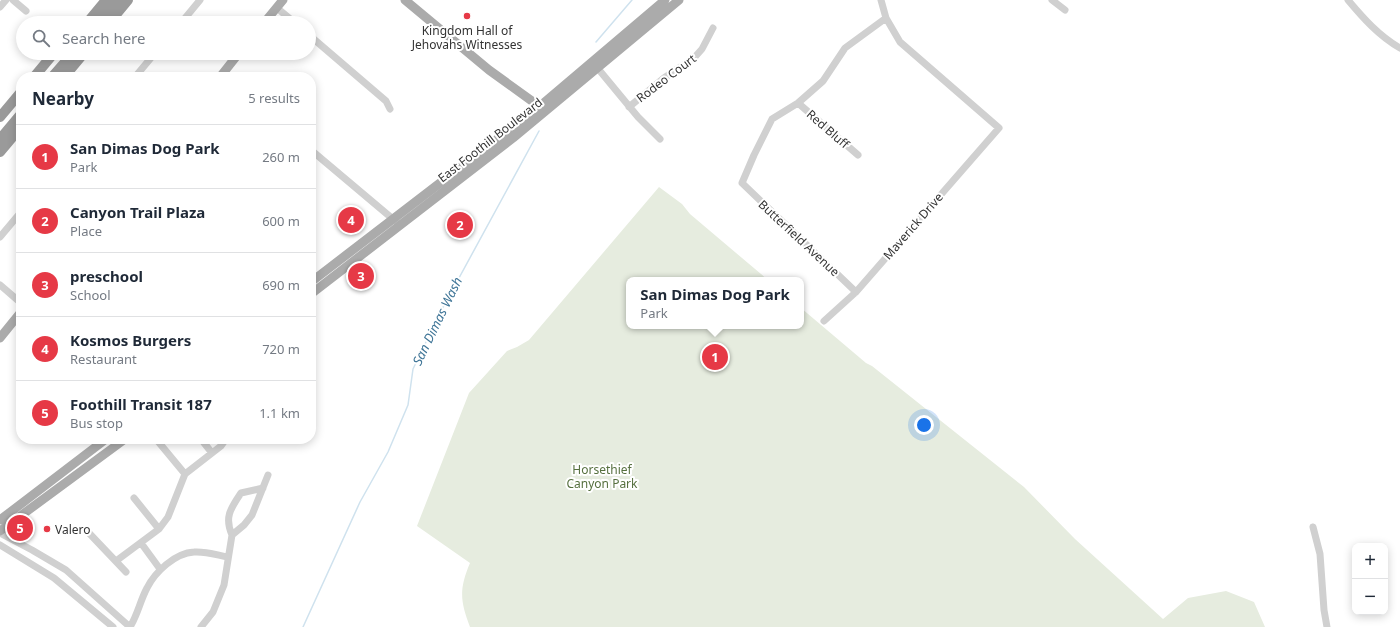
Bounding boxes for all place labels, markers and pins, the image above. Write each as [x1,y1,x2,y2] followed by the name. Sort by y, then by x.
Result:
[462,11,472,21] marker: Kingdom Hall of Jehovahs Witnesses
[411,22,522,53] place label: Kingdom Hall of Jehovahs Witnesses
[338,205,364,235] pin: 4
[447,210,473,240] pin: 2
[348,261,374,291] pin: 3
[702,342,728,372] pin: 1
[7,513,33,543] pin: 5
[55,521,91,538] place label: Valero
[42,524,52,534] marker: Valero

